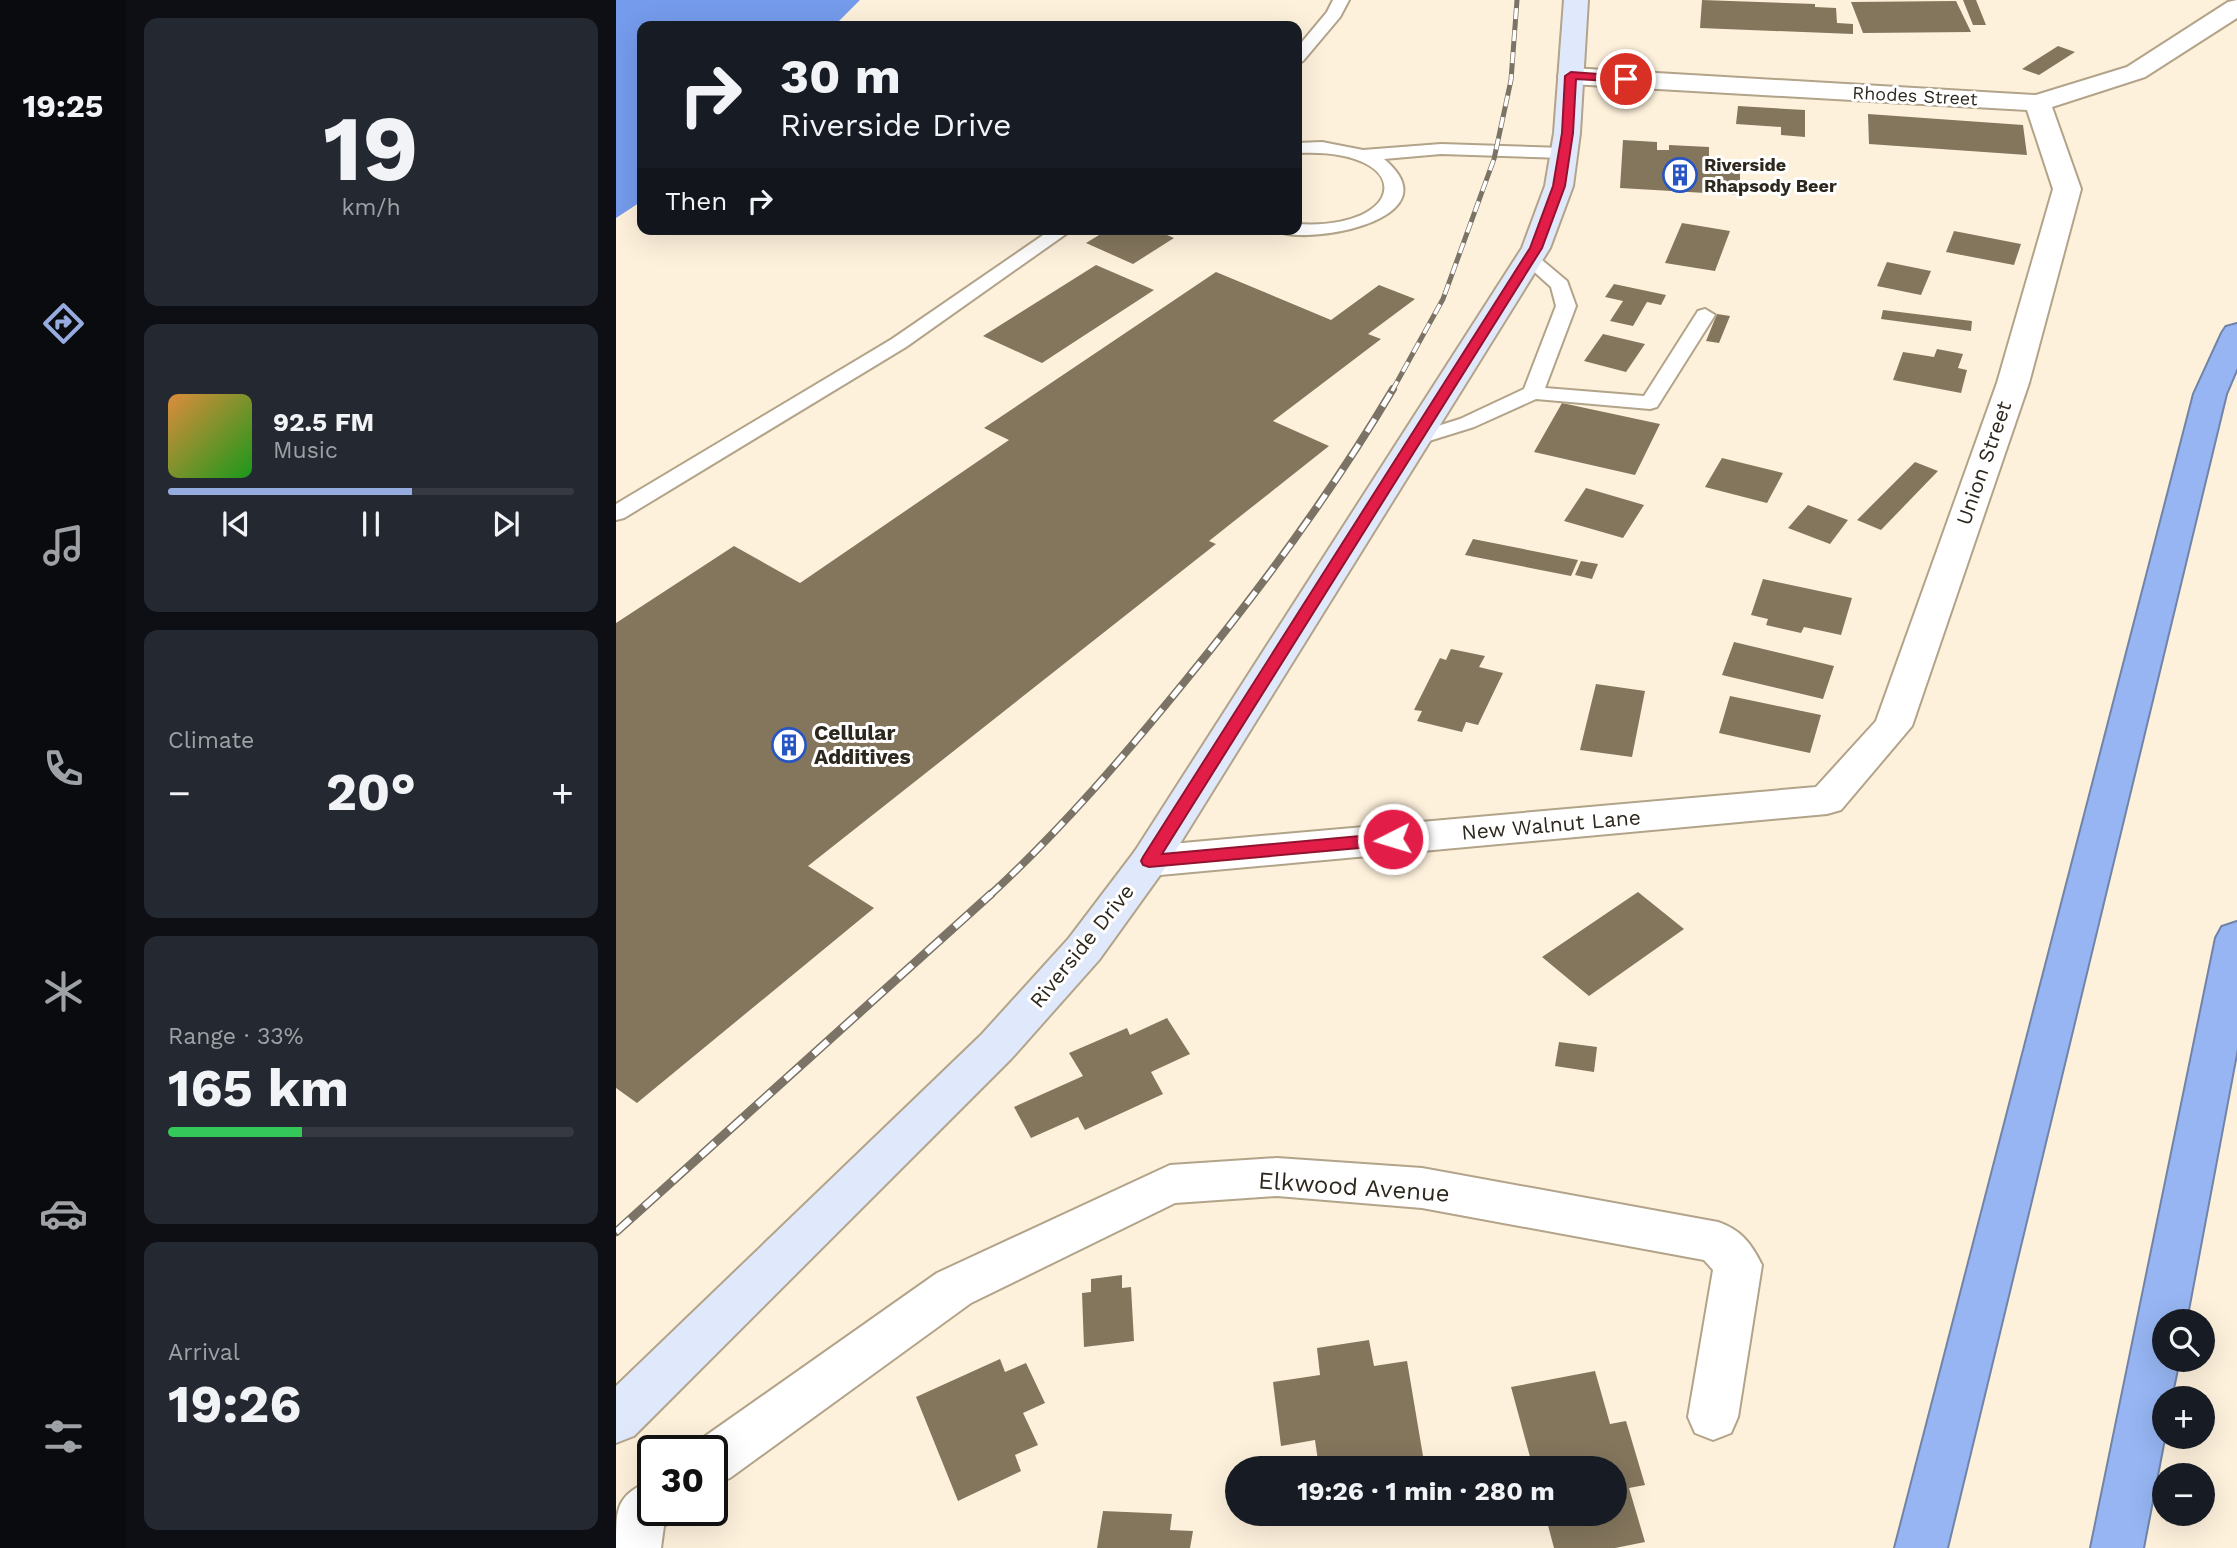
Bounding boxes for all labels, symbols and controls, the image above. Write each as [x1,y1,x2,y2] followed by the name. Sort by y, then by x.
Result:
[780,47,901,105] text: 30 m
[665,49,756,140] icon: right
[1596,49,1656,109] pin
[1607,60,1645,98] icon: arrive
[1852,82,1979,109] street label: Rhodes Street
[23,87,103,125] text: 19:25
[323,95,419,202] text: 19
[780,106,1012,144] text: Riverside Drive
[1704,154,1837,196] place label: Riverside Rhapsody Beer
[1661,156,1699,194] building icon: Riverside Rhapsody Beer
[741,182,779,220] icon: right
[665,186,727,216] text: Then
[341,194,401,221] text: km/h
[39,299,88,348] icon: directions
[1951,397,2016,528] street label: Union Street
[273,407,374,437] text: 92.5 FM
[273,437,338,464] text: Music
[217,505,255,543] icon: previous
[352,505,390,543] icon: pause
[487,505,525,543] icon: next
[39,521,88,570] icon: music
[814,720,911,769] place label: Cellular Additives
[770,726,808,764] building icon: Cellular Additives
[168,727,254,754] text: Climate
[39,744,88,793] icon: phone
[326,762,416,823] text: 20°
[168,771,191,815] text: −
[551,771,574,815] text: +
[1356,802,1430,876] position arrow
[1460,804,1642,845] street label: New Walnut Lane
[1024,879,1139,1013] street label: Riverside Drive
[39,967,88,1016] icon: climate
[168,1023,303,1050] text: Range · 33%
[168,1058,349,1119] text: 165 km
[1257,1166,1451,1208] street label: Elkwood Avenue
[39,1189,88,1238] icon: car
[2152,1309,2215,1526] map controls
[2152,1309,2215,1372] button: search
[168,1339,240,1366] text: Arrival
[168,1374,301,1435] text: 19:26
[2152,1386,2215,1449] button: +
[39,1412,88,1461] icon: filters
[637,1435,728,1526] speed limit sign: 30
[2152,1463,2215,1526] button: −
[1297,1476,1555,1506] text: 19:26 · 1 min · 280 m

